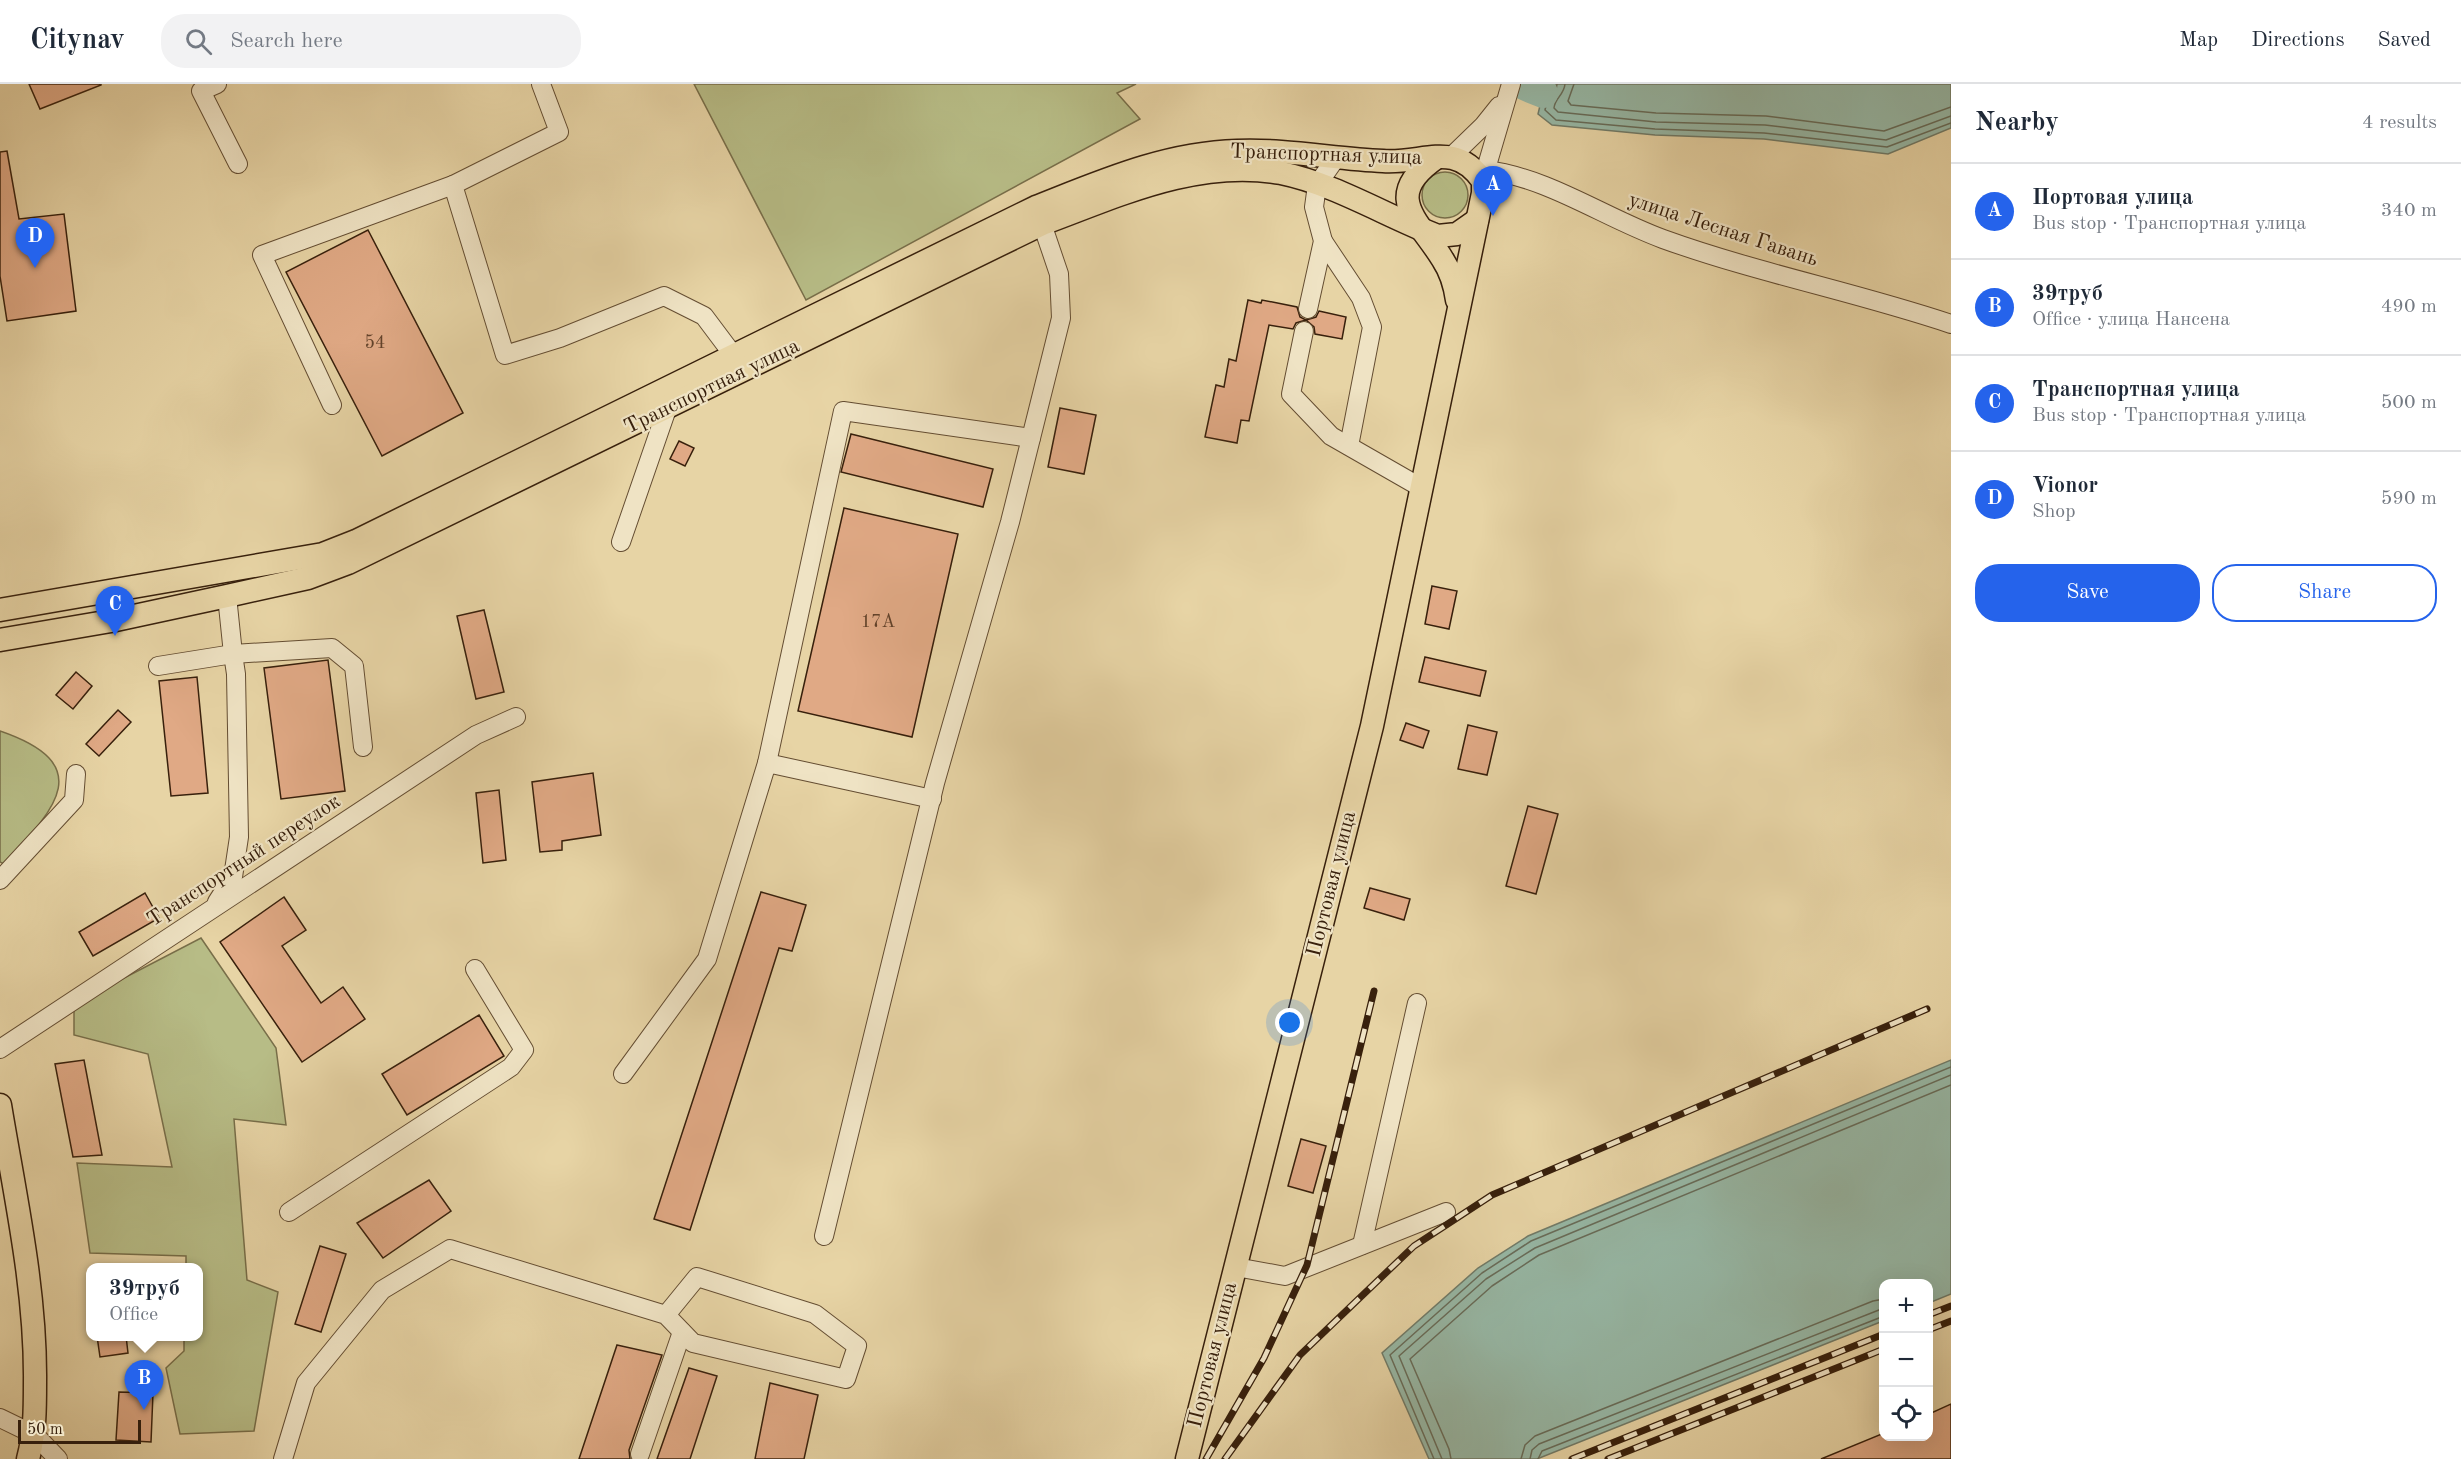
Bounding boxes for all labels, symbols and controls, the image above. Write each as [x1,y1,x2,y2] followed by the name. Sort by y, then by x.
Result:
[161,14,581,68] search box
[182,25,215,58] icon: search
[30,27,125,55] text: Citynav
[230,30,343,52] text: Search here
[2179,30,2218,51] text: Map
[2251,30,2345,51] text: Directions
[2378,30,2431,51] text: Saved
[1975,110,2059,136] text: Nearby
[2362,113,2437,133] text: 4 results
[1230,141,1422,169] street label: Транспортная улица
[1474,166,1512,216] pin: A
[2032,187,2193,209] text: Портовая улица
[1626,189,1821,271] street label: улица Лесная Гавань
[1987,201,2002,221] text: A
[2381,201,2437,221] text: 340 m
[2032,214,2306,234] text: Bus stop · Транспортная улица
[15,218,54,268] pin: D
[2032,283,2103,305] text: 39труб
[1987,297,2002,317] text: B
[2381,297,2437,317] text: 490 m
[2032,310,2230,330] text: Office · улица Нансена
[365,334,385,352] house number: 54
[621,335,803,439] street label: Транспортная улица
[2032,379,2240,401] text: Транспортная улица
[1988,393,2001,413] text: C
[2381,393,2437,413] text: 500 m
[2032,406,2306,426] text: Bus stop · Транспортная улица
[2032,475,2098,497] text: Vionor
[1987,489,2002,509] text: D
[2381,489,2437,509] text: 590 m
[2032,502,2076,522] text: Shop
[1975,564,2200,622] button: Save
[2212,564,2437,622] button: Share
[96,586,134,636] pin: C
[861,613,896,631] house number: 17А
[144,791,345,931] street label: Транспортный переулок
[1304,809,1360,959] street label: Портовая улица
[1275,1008,1304,1037] your location
[86,1263,203,1341] popup
[109,1278,180,1300] text: 39труб
[1879,1279,1933,1441] map controls
[1879,1279,1933,1333] button: +
[1185,1280,1241,1430] street label: Портовая улица
[109,1305,158,1325] text: Office
[1879,1333,1933,1387] button: −
[124,1360,164,1410] pin: B
[1879,1387,1933,1441] button: locate
[18,1417,141,1444] scale bar
[27,1422,63,1438] text: 50 m

